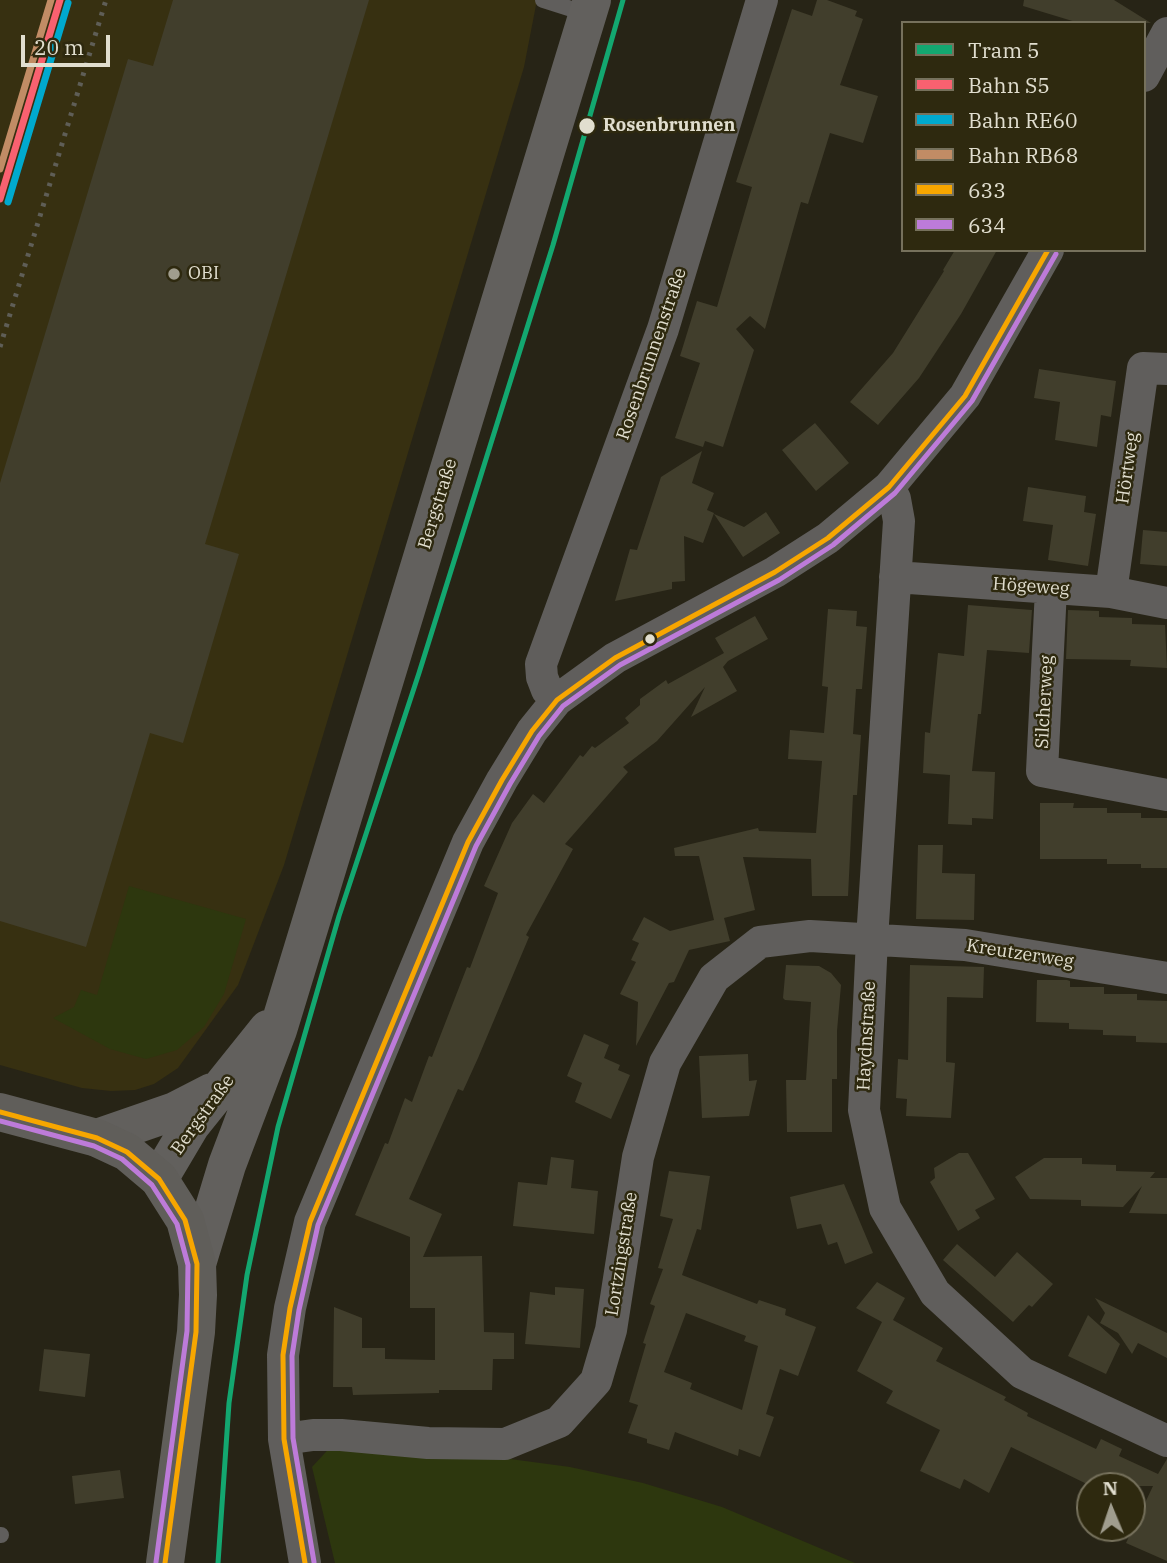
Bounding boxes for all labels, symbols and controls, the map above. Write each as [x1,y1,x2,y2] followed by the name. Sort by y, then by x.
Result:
[24,21,114,65] scale bar
[901,21,1146,252] legend
[34,33,84,61] text: 20 m
[968,36,1040,64] text: Tram 5
[968,71,1050,99] text: Bahn S5
[968,106,1078,134] text: Bahn RE60
[603,115,735,137] place label: Rosenbrunnen
[577,116,597,136] marker: Rosenbrunnen
[968,141,1078,169] text: Bahn RB68
[968,176,1006,204] text: 633
[968,211,1006,239] text: 634
[188,263,219,285] place label: OBI
[612,265,692,443] street label: Rosenbrunnenstraße
[166,266,182,282] marker: OBI
[1112,431,1144,505] street label: Hörtweg
[414,456,462,552] street label: Bergstraße
[992,574,1070,600] street label: Högeweg
[643,632,657,646] unlabelled marker
[1032,655,1058,749] street label: Silcherweg
[965,935,1075,973] street label: Kreutzerweg
[853,981,881,1091] street label: Haydnstraße
[167,1071,239,1159] street label: Bergstraße
[602,1190,642,1318] street label: Lortzingstraße
[1076,1472,1146,1542] north arrow
[1102,1476,1118,1500] text: N

